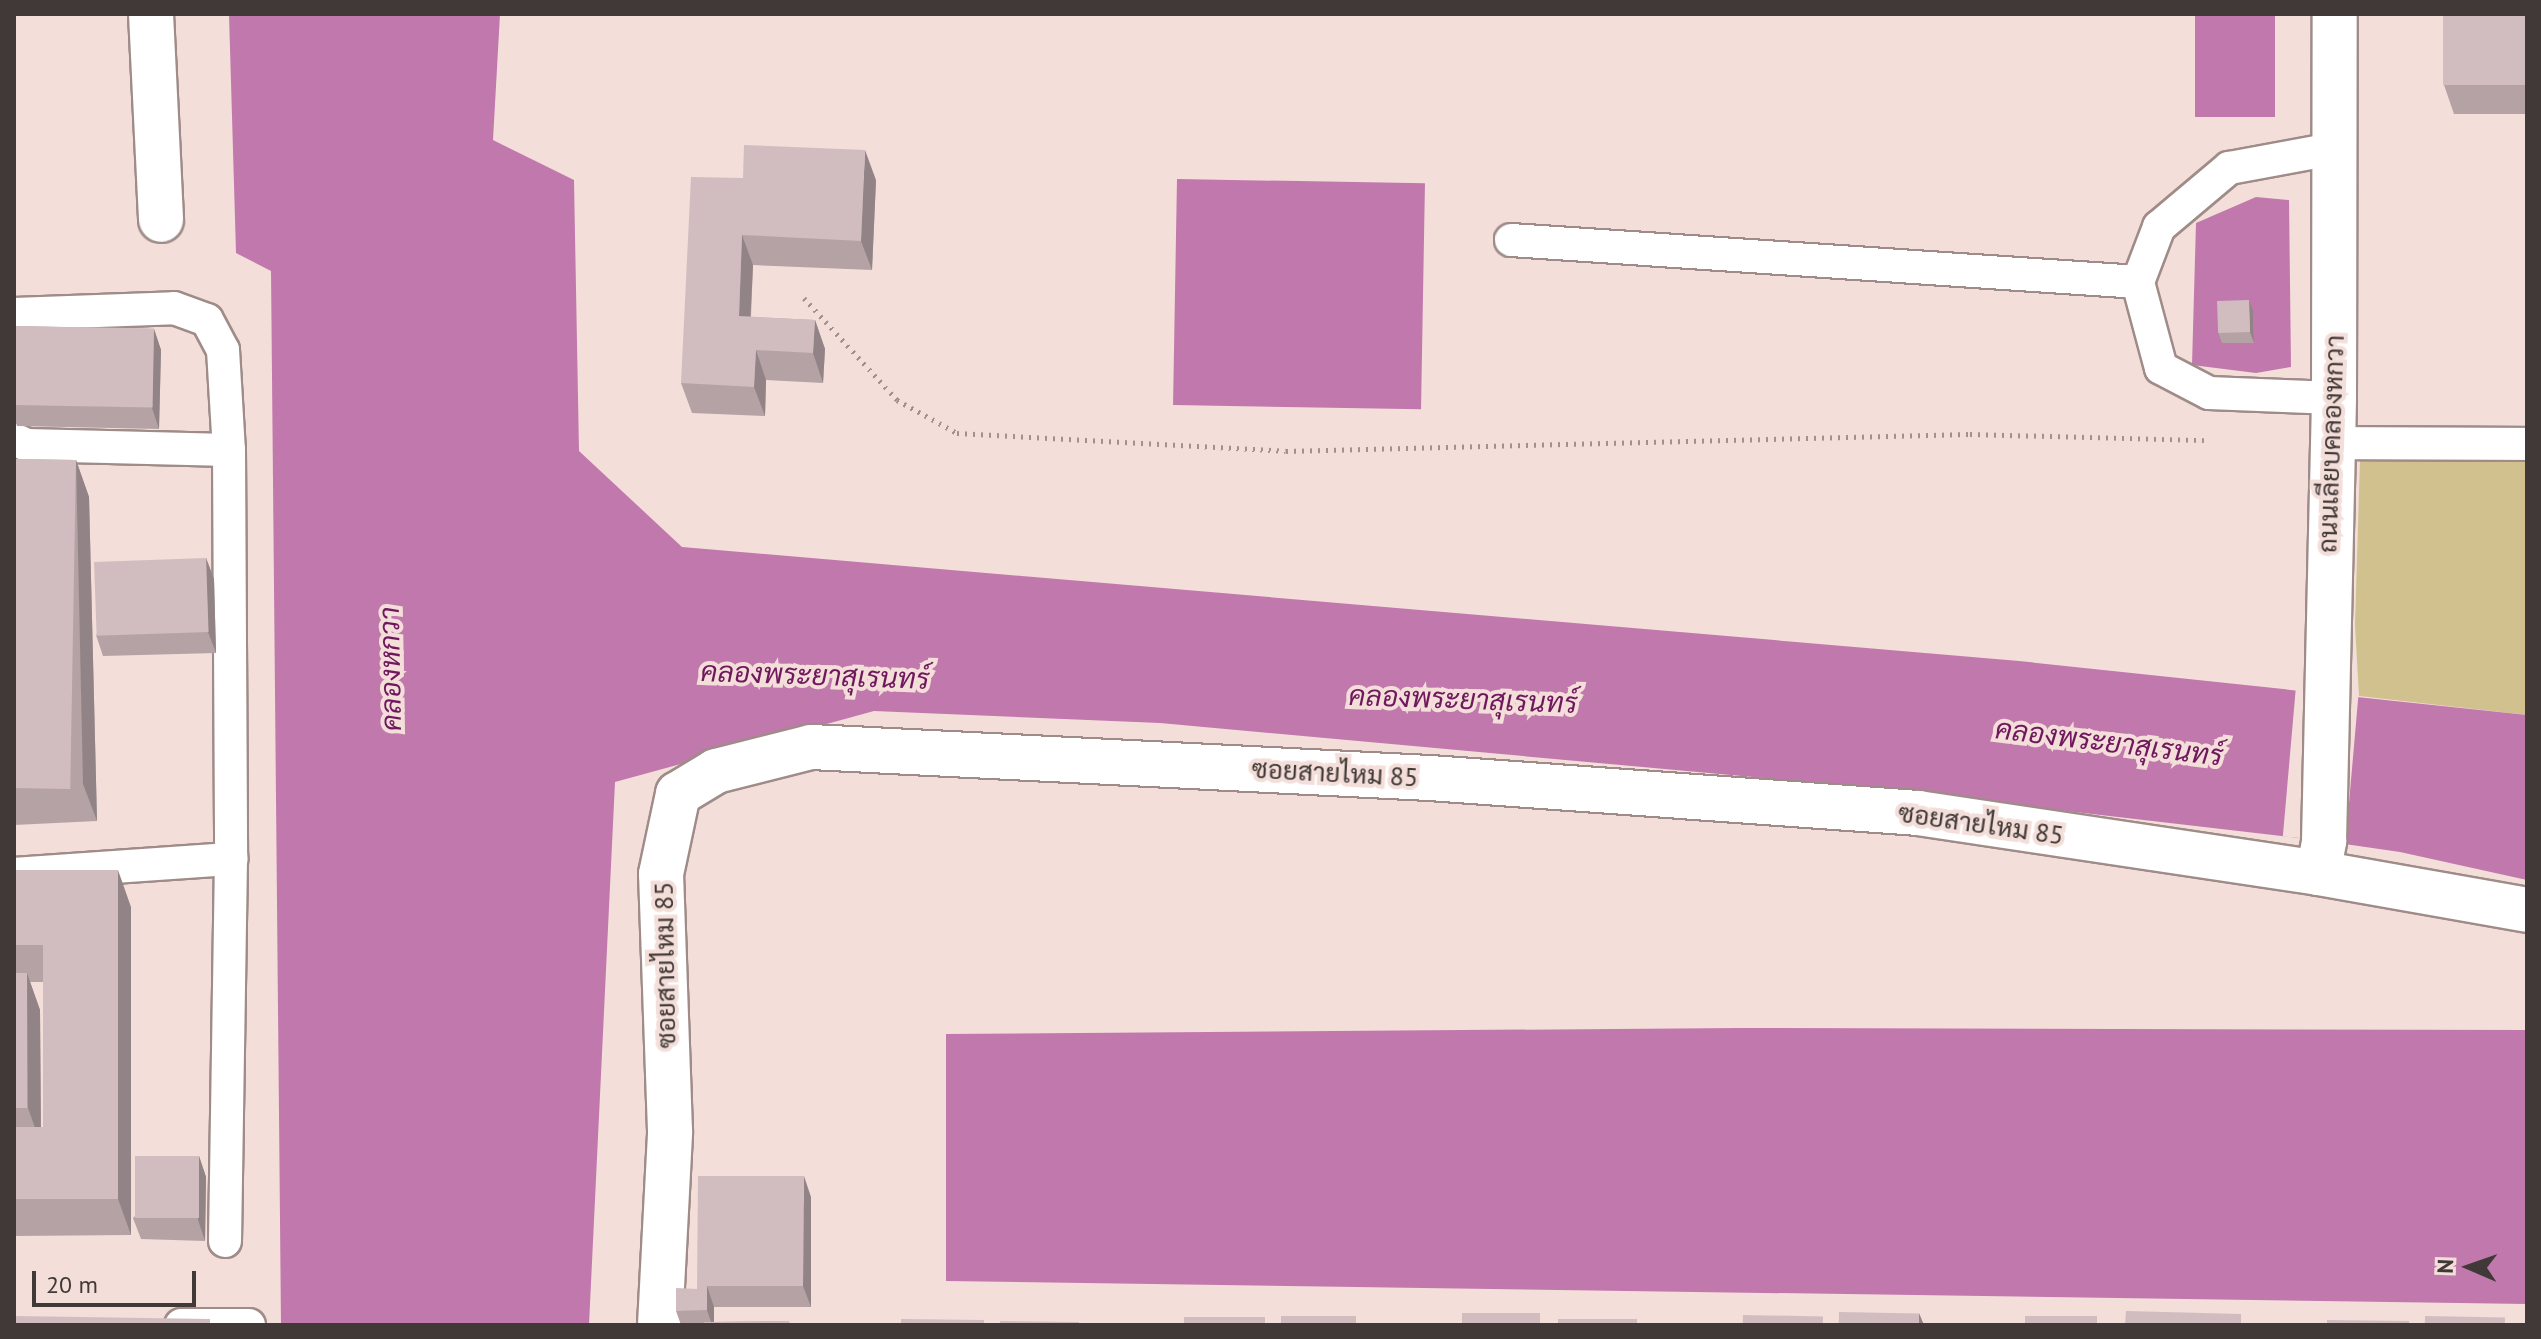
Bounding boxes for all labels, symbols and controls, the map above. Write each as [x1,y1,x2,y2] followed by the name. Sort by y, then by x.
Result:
[2312,334,2350,554] street label: ถนนเลียบคลองหกวา
[372,607,408,731] water label: คลองหกวา
[700,654,930,696] water label: คลองพระยาสุเรนทร์
[1348,678,1578,720] water label: คลองพระยาสุเรนทร์
[1993,711,2225,773] water label: คลองพระยาสุเรนทร์
[1251,753,1419,793] street label: ซอยสายไหม 85
[1896,797,2066,851] street label: ซอยสายไหม 85
[648,881,682,1049] street label: ซอยสายไหม 85
[2429,1227,2509,1307] north arrow
[36,1255,200,1305] scale bar
[2431,1258,2459,1274] text: N
[46,1269,98,1300] text: 20 m

